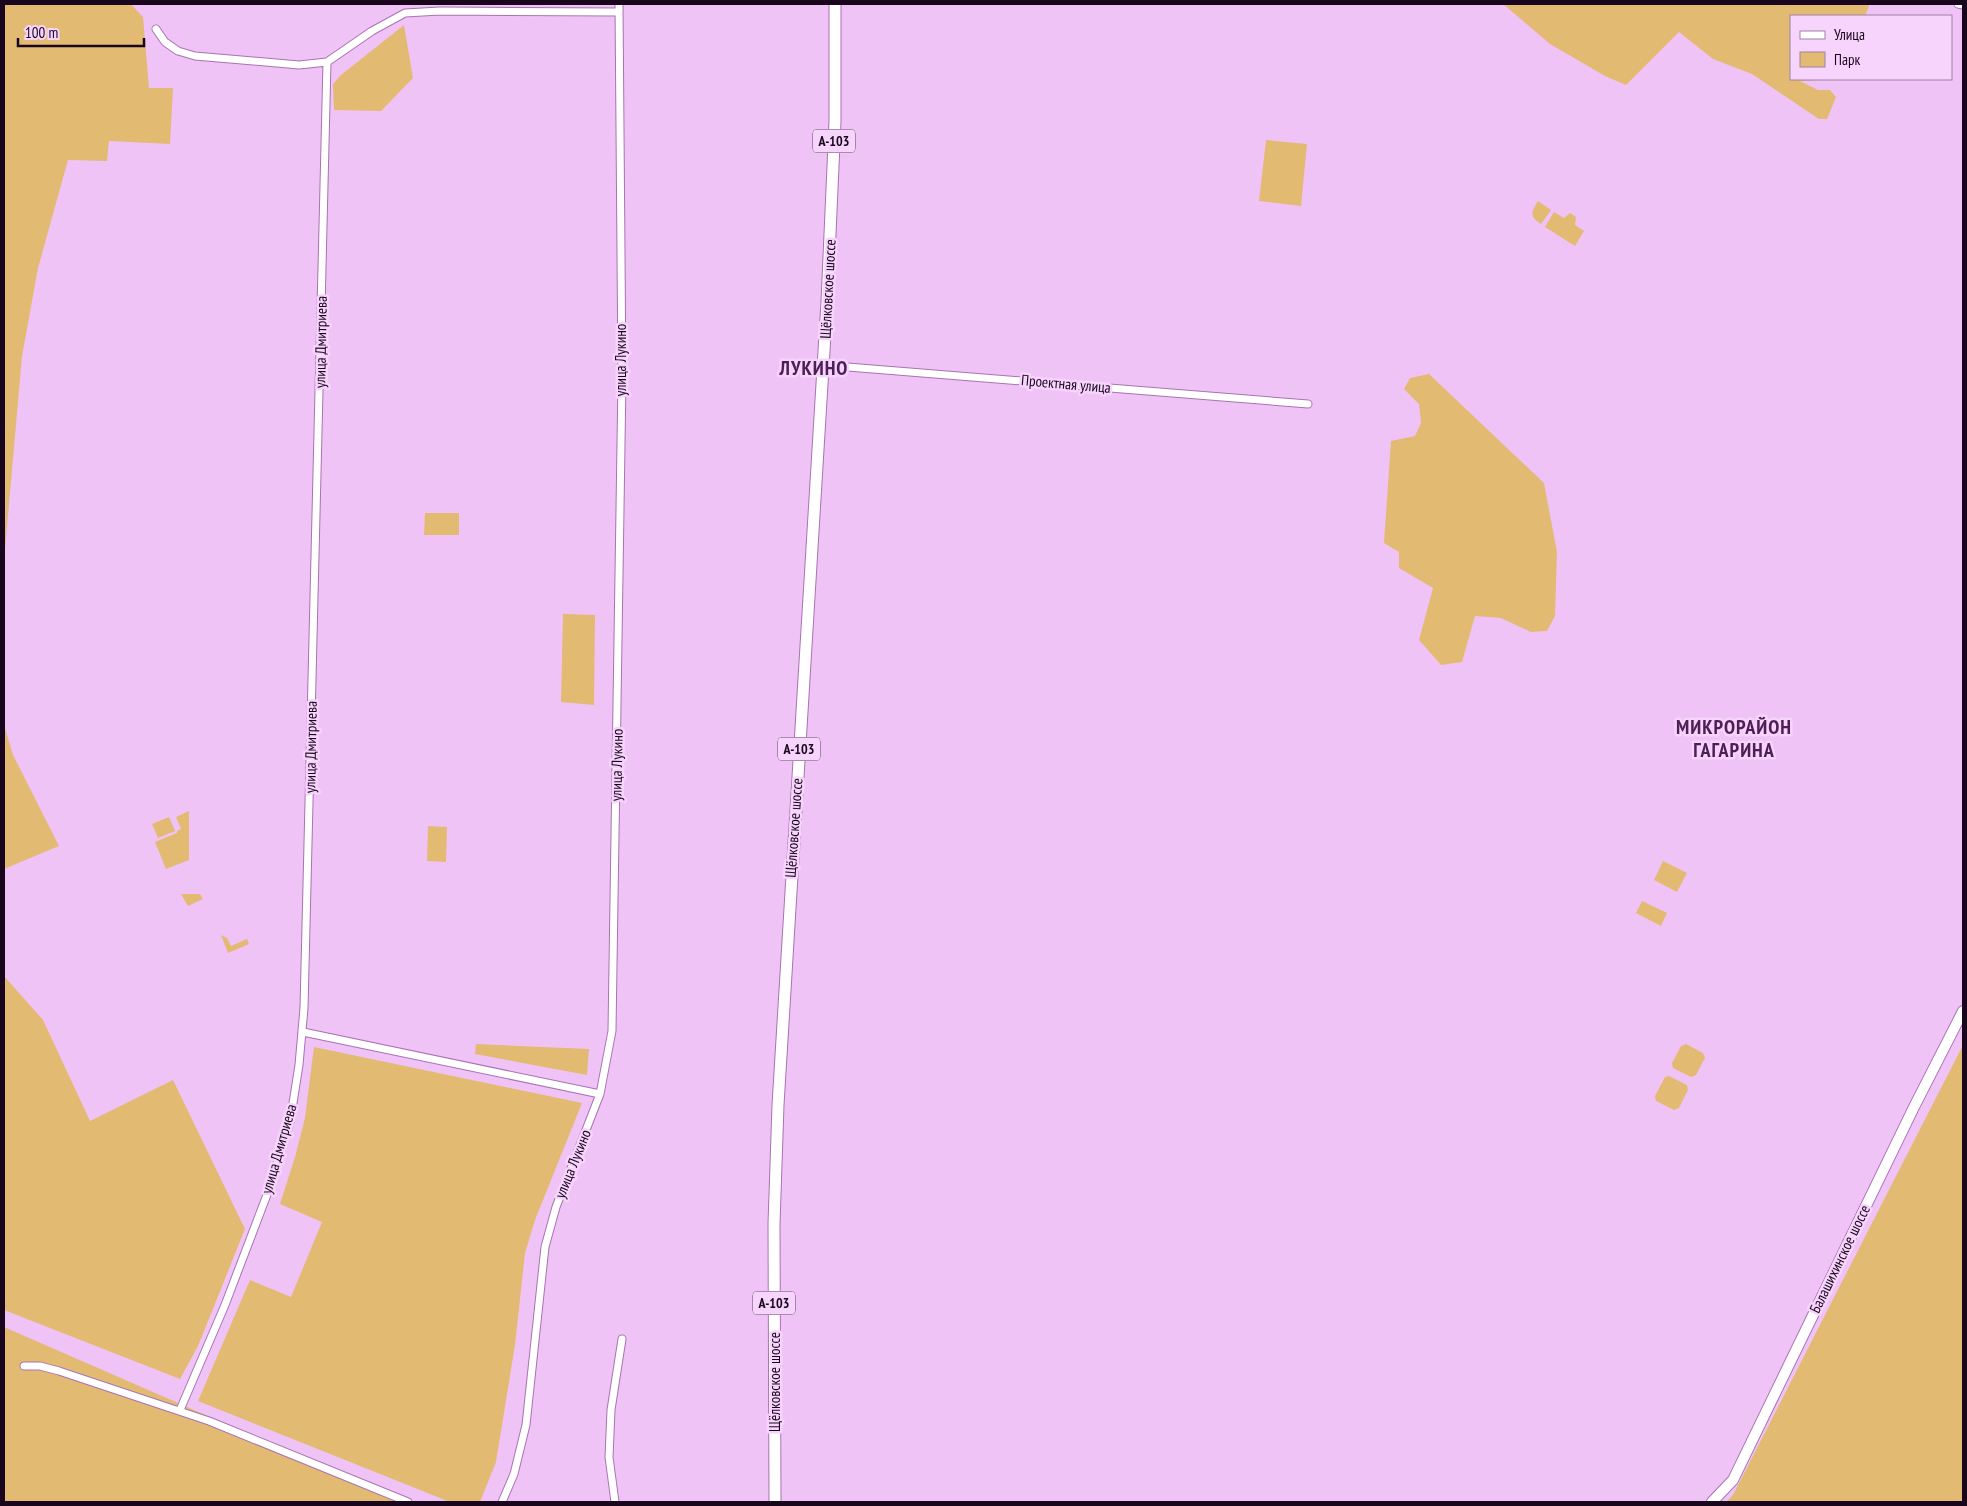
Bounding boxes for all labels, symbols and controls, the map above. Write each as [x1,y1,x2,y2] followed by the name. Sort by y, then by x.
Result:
[18,15,144,47] scale bar
[1790,15,1952,80] legend
[25,23,58,42] text: 100 m
[1834,25,1865,44] text: Улица
[1834,50,1860,69] text: Парк
[813,130,855,152] road number: А-103
[815,239,840,339] street label: Щёлковское шоссе
[310,296,331,388] street label: улица Дмитриева
[611,324,630,396] street label: улица Лукино
[779,355,848,381] district label: ЛУКИНО
[1020,370,1112,397] street label: Проектная улица
[300,701,321,793] street label: улица Дмитриева
[1676,714,1792,763] district label: МИКРОРАЙОН ГАГАРИНА
[606,729,627,801] street label: улица Лукино
[778,738,820,761] road number: А-103
[781,778,806,878] street label: Щёлковское шоссе
[257,1102,300,1196] street label: улица Дмитриева
[550,1127,595,1201] street label: улица Лукино
[1805,1202,1874,1316] street label: Балашихинское шоссе
[753,1292,795,1315] road number: А-103
[765,1332,784,1432] street label: Щёлковское шоссе

